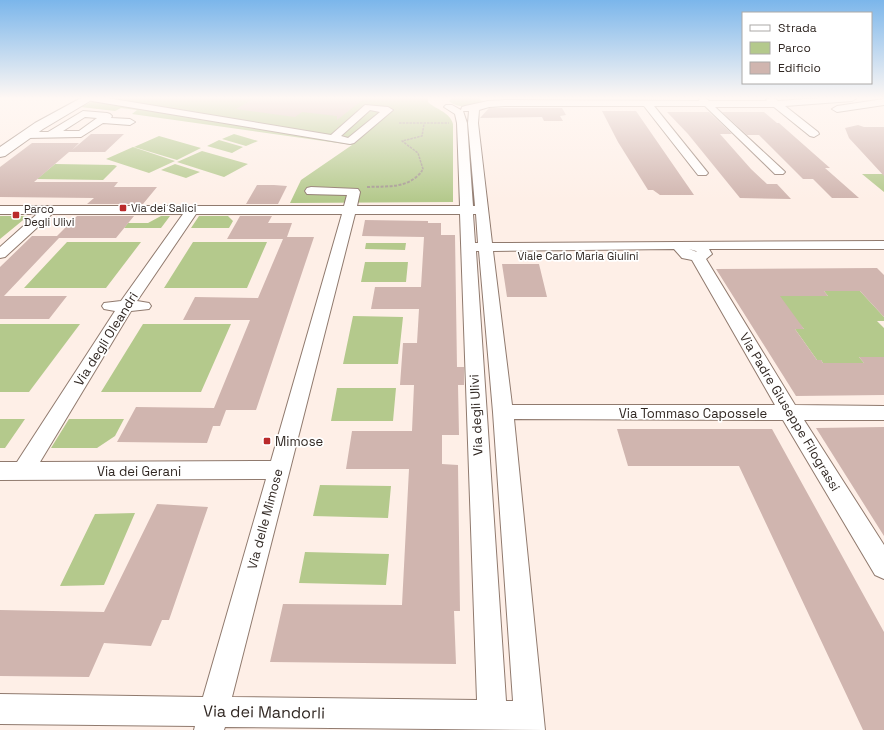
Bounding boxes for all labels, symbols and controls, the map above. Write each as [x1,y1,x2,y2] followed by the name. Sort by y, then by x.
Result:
[742,12,872,84] legend
[778,20,817,36] text: Strada
[778,40,811,56] text: Parco
[778,60,821,76] text: Edificio
[131,201,197,215] place label: Via dei Salici
[24,202,75,229] place label: Parco Degli Ulivi
[118,203,128,213] marker: Via dei Salici
[11,210,21,220] marker: Parco Degli Ulivi
[517,249,639,263] street label: Viale Carlo Maria Giulini
[70,289,142,389] street label: Via degli Oleandri
[736,330,844,494] street label: Via Padre Giuseppe Filograssi
[465,374,487,456] street label: Via degli Ulivi
[619,405,767,422] street label: Via Tommaso Capossele
[275,433,323,450] place label: Mimose
[262,436,272,446] marker: Mimose
[97,463,181,480] street label: Via dei Gerani
[243,467,287,571] street label: Via delle Mimose
[203,700,325,724] street label: Via dei Mandorli

